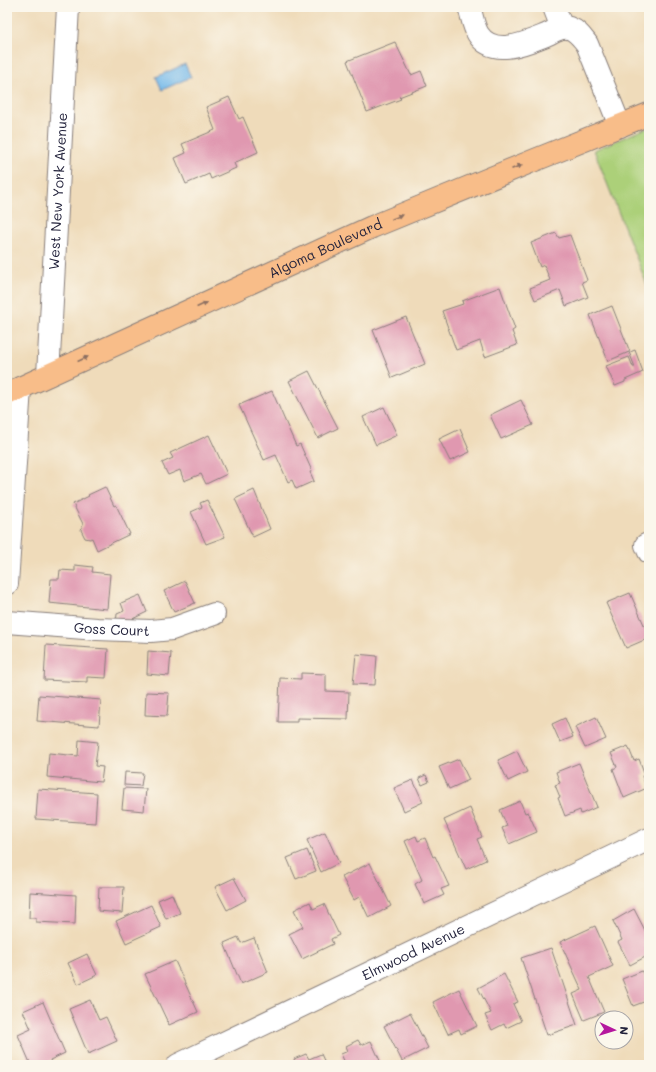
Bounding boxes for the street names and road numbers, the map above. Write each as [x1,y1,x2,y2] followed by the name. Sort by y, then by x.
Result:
[44,112,71,271] street label: West New York Avenue
[265,214,385,282] street label: Algoma Boulevard
[73,617,150,640] street label: Goss Court
[358,919,468,984] street label: Elmwood Avenue

